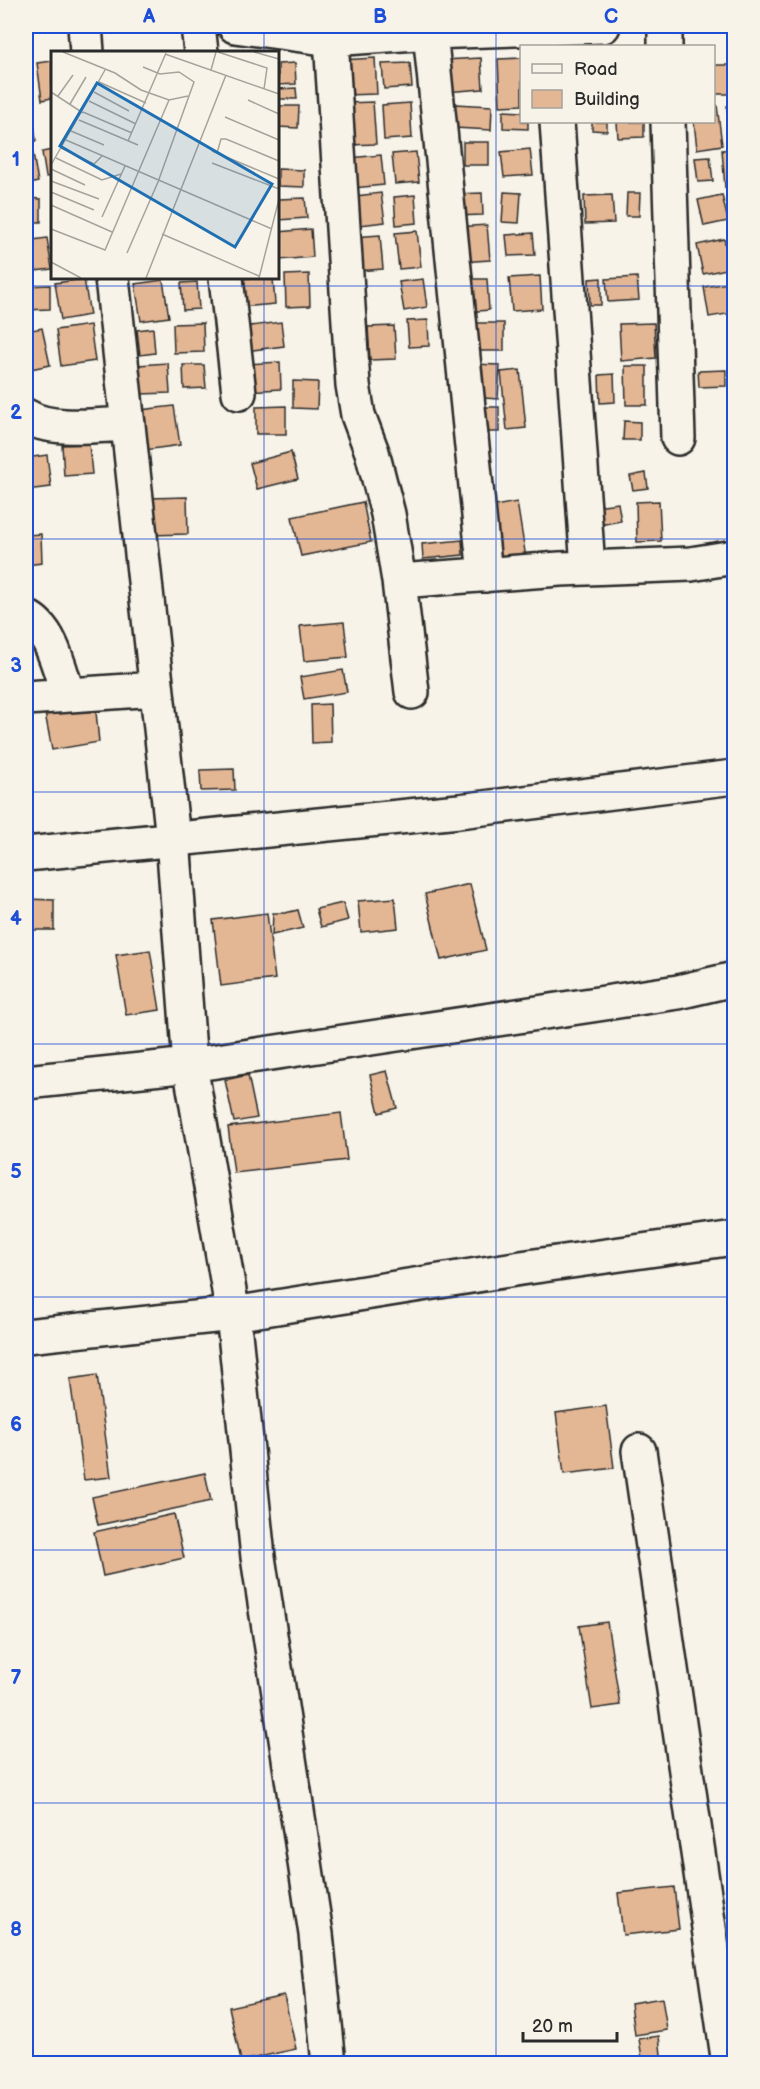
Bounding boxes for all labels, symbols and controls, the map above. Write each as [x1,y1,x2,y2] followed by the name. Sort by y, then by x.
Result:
[142,5,156,29] text: A
[373,5,387,29] text: B
[604,5,618,29] text: C
[520,45,715,123] legend
[51,51,279,279] inset map
[574,59,618,80] text: Road
[574,89,640,110] text: Building
[12,148,20,172] text: 1
[10,401,22,425] text: 2
[10,654,22,678] text: 3
[10,907,22,931] text: 4
[10,1160,22,1184] text: 5
[10,1413,22,1437] text: 6
[10,1666,22,1690] text: 7
[10,1918,22,1942] text: 8
[523,2005,618,2043] scale bar
[532,2016,573,2037] text: 20 m

